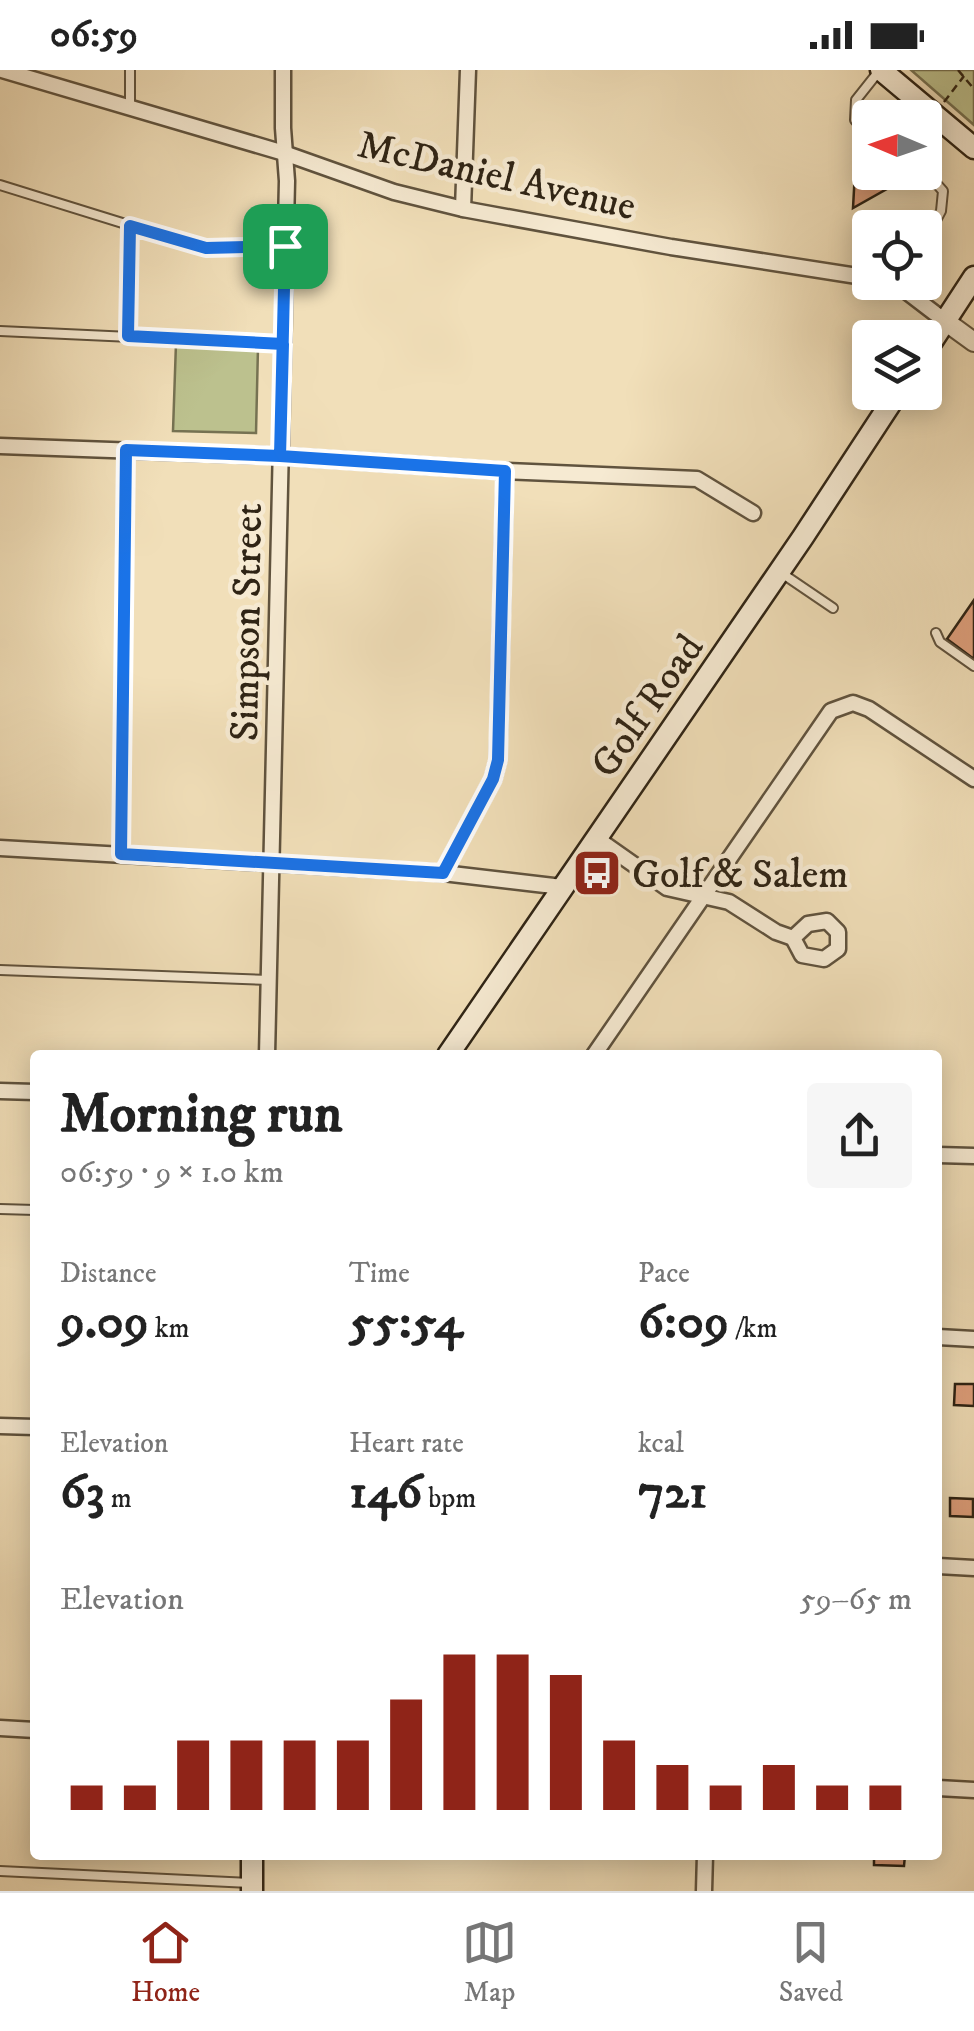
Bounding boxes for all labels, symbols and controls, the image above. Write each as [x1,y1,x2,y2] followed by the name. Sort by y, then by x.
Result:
[50,11,138,59] text: 06:59
[852,100,942,190] north arrow
[852,100,942,410] map controls
[352,121,640,233] street label: McDaniel Avenue
[243,204,328,289] pin
[852,210,942,300] button: locate
[258,219,313,274] icon: arrive
[852,320,942,410] button: layers
[221,502,275,742] street label: Simpson Street
[581,625,716,788] street label: Golf Road
[571,847,623,899] bus stop icon: Golf & Salem
[632,851,848,901] place label: Golf & Salem
[60,1081,342,1150] text: Morning run
[807,1083,912,1188] button: share
[60,1153,284,1193] text: 06:59 · 9 × 1.0 km
[60,1256,156,1291] text: Distance
[349,1256,410,1291] text: Time
[638,1256,690,1291] text: Pace
[60,1291,149,1354] text: 9.09
[349,1291,463,1354] text: 55:54
[638,1291,729,1354] text: 6:09
[149,1311,190,1346] text: km
[729,1311,777,1346] text: /km
[60,1426,168,1461] text: Elevation
[349,1426,464,1461] text: Heart rate
[638,1426,684,1461] text: kcal
[60,1461,105,1524] text: 63
[349,1461,422,1524] text: 146
[638,1461,707,1524] text: 721
[105,1481,132,1516] text: m
[422,1481,476,1516] text: bpm
[60,1580,184,1620] text: Elevation
[800,1580,912,1620] text: 59–65 m
[131,1915,200,2010] tab: Home
[462,1915,517,2010] tab: Map
[779,1915,843,2010] tab: Saved

